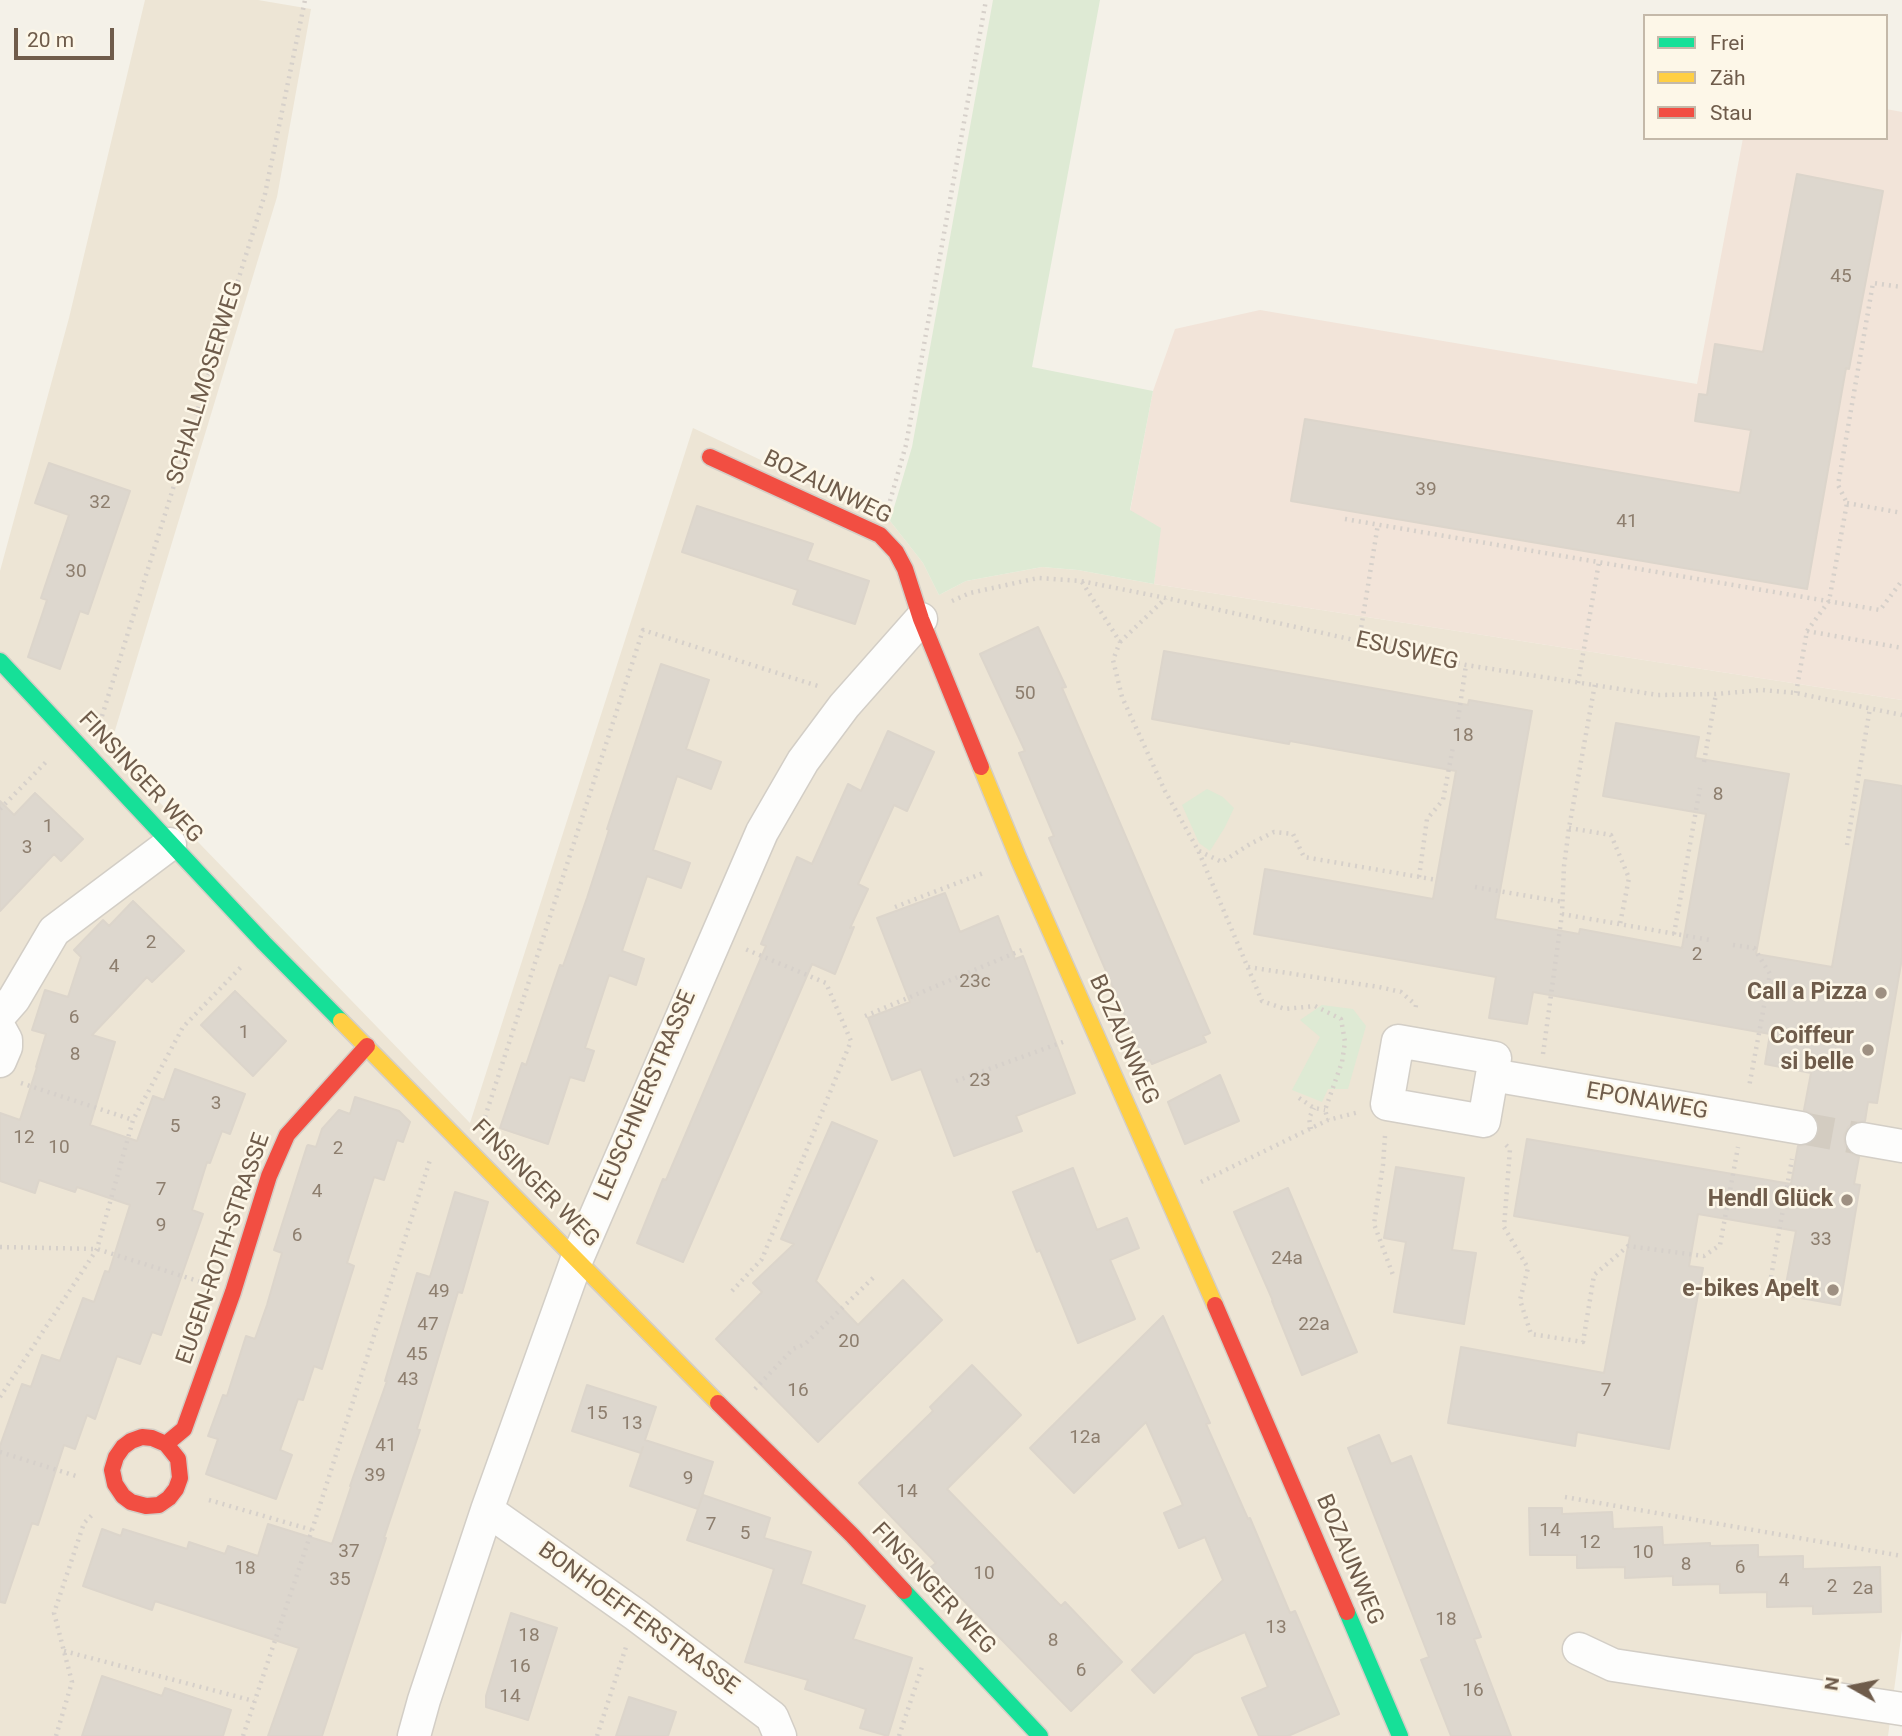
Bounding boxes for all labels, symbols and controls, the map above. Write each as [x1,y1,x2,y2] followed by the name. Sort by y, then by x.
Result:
[18,14,117,58] scale bar
[1643,14,1888,140] legend
[27,28,74,52] text: 20 m
[1710,31,1745,55] text: Frei
[1710,66,1746,90] text: Zäh
[1710,101,1752,125] text: Stau
[1830,266,1852,288] house number: 45
[162,278,250,488] street label: SCHALLMOSERWEG
[758,445,896,531] street label: BOZAUNWEG
[1415,479,1437,501] house number: 39
[89,492,111,514] house number: 32
[1616,511,1638,533] house number: 41
[65,561,87,583] house number: 30
[1353,627,1461,677] street label: ESUSWEG
[1014,683,1036,705] house number: 50
[72,707,208,849] street label: FINSINGER WEG
[1452,725,1474,747] house number: 18
[1713,784,1723,806] house number: 8
[43,816,53,838] house number: 1
[22,837,32,859] house number: 3
[146,932,156,954] house number: 2
[1692,944,1702,966] house number: 2
[109,956,119,978] house number: 4
[959,971,991,993] house number: 23c
[1082,971,1164,1109] street label: BOZAUNWEG
[1747,979,1867,1007] place label: Call a Pizza
[1873,985,1889,1001] marker: Call a Pizza
[589,987,703,1205] street label: LEUSCHNERSTRASSE
[69,1007,79,1029] house number: 6
[239,1022,249,1044] house number: 1
[1770,1023,1854,1077] place label: Coiffeur si belle
[1860,1042,1876,1058] marker: Coiffeur si belle
[70,1044,80,1066] house number: 8
[969,1070,991,1092] house number: 23
[1584,1078,1710,1126] street label: EPONAWEG
[211,1093,221,1115] house number: 3
[465,1114,605,1254] street label: FINSINGER WEG
[170,1116,180,1138] house number: 5
[13,1127,35,1149] house number: 12
[171,1130,277,1368] street label: EUGEN-ROTH-STRASSE
[48,1137,70,1159] house number: 10
[333,1138,343,1160] house number: 2
[156,1179,166,1201] house number: 7
[312,1181,322,1203] house number: 4
[1708,1186,1833,1214] place label: Hendl Glück
[1839,1192,1855,1208] marker: Hendl Glück
[156,1215,166,1237] house number: 9
[292,1225,302,1247] house number: 6
[1810,1229,1832,1251] house number: 33
[1271,1248,1303,1270] house number: 24a
[1682,1276,1819,1304] place label: e-bikes Apelt
[428,1281,450,1303] house number: 49
[1825,1282,1841,1298] marker: e-bikes Apelt
[417,1314,439,1336] house number: 47
[1298,1314,1330,1336] house number: 22a
[838,1331,860,1353] house number: 20
[406,1344,428,1366] house number: 45
[397,1369,419,1391] house number: 43
[787,1380,809,1402] house number: 16
[1601,1380,1611,1402] house number: 7
[586,1403,608,1425] house number: 15
[621,1413,643,1435] house number: 13
[1069,1427,1101,1449] house number: 12a
[375,1435,397,1457] house number: 41
[364,1465,386,1487] house number: 39
[683,1468,693,1490] house number: 9
[896,1481,918,1503] house number: 14
[1309,1491,1389,1629] street label: BOZAUNWEG
[706,1514,716,1536] house number: 7
[865,1518,1001,1660] street label: FINSINGER WEG
[1539,1520,1561,1542] house number: 14
[740,1523,750,1545] house number: 5
[1579,1532,1601,1554] house number: 12
[532,1537,744,1701] street label: BONHOEFFERSTRASSE
[338,1541,360,1563] house number: 37
[1632,1542,1654,1564] house number: 10
[1681,1554,1691,1576] house number: 8
[1735,1557,1745,1579] house number: 6
[234,1558,256,1580] house number: 18
[973,1563,995,1585] house number: 10
[329,1569,351,1591] house number: 35
[1779,1570,1789,1592] house number: 4
[1827,1576,1837,1598] house number: 2
[1852,1578,1874,1600] house number: 2a
[1435,1609,1457,1631] house number: 18
[1265,1617,1287,1639] house number: 13
[518,1625,540,1647] house number: 18
[1048,1630,1058,1652] house number: 8
[1818,1652,1888,1722] north arrow
[509,1656,531,1678] house number: 16
[1076,1660,1086,1682] house number: 6
[1819,1675,1844,1692] text: N
[1462,1680,1484,1702] house number: 16
[499,1686,521,1708] house number: 14

